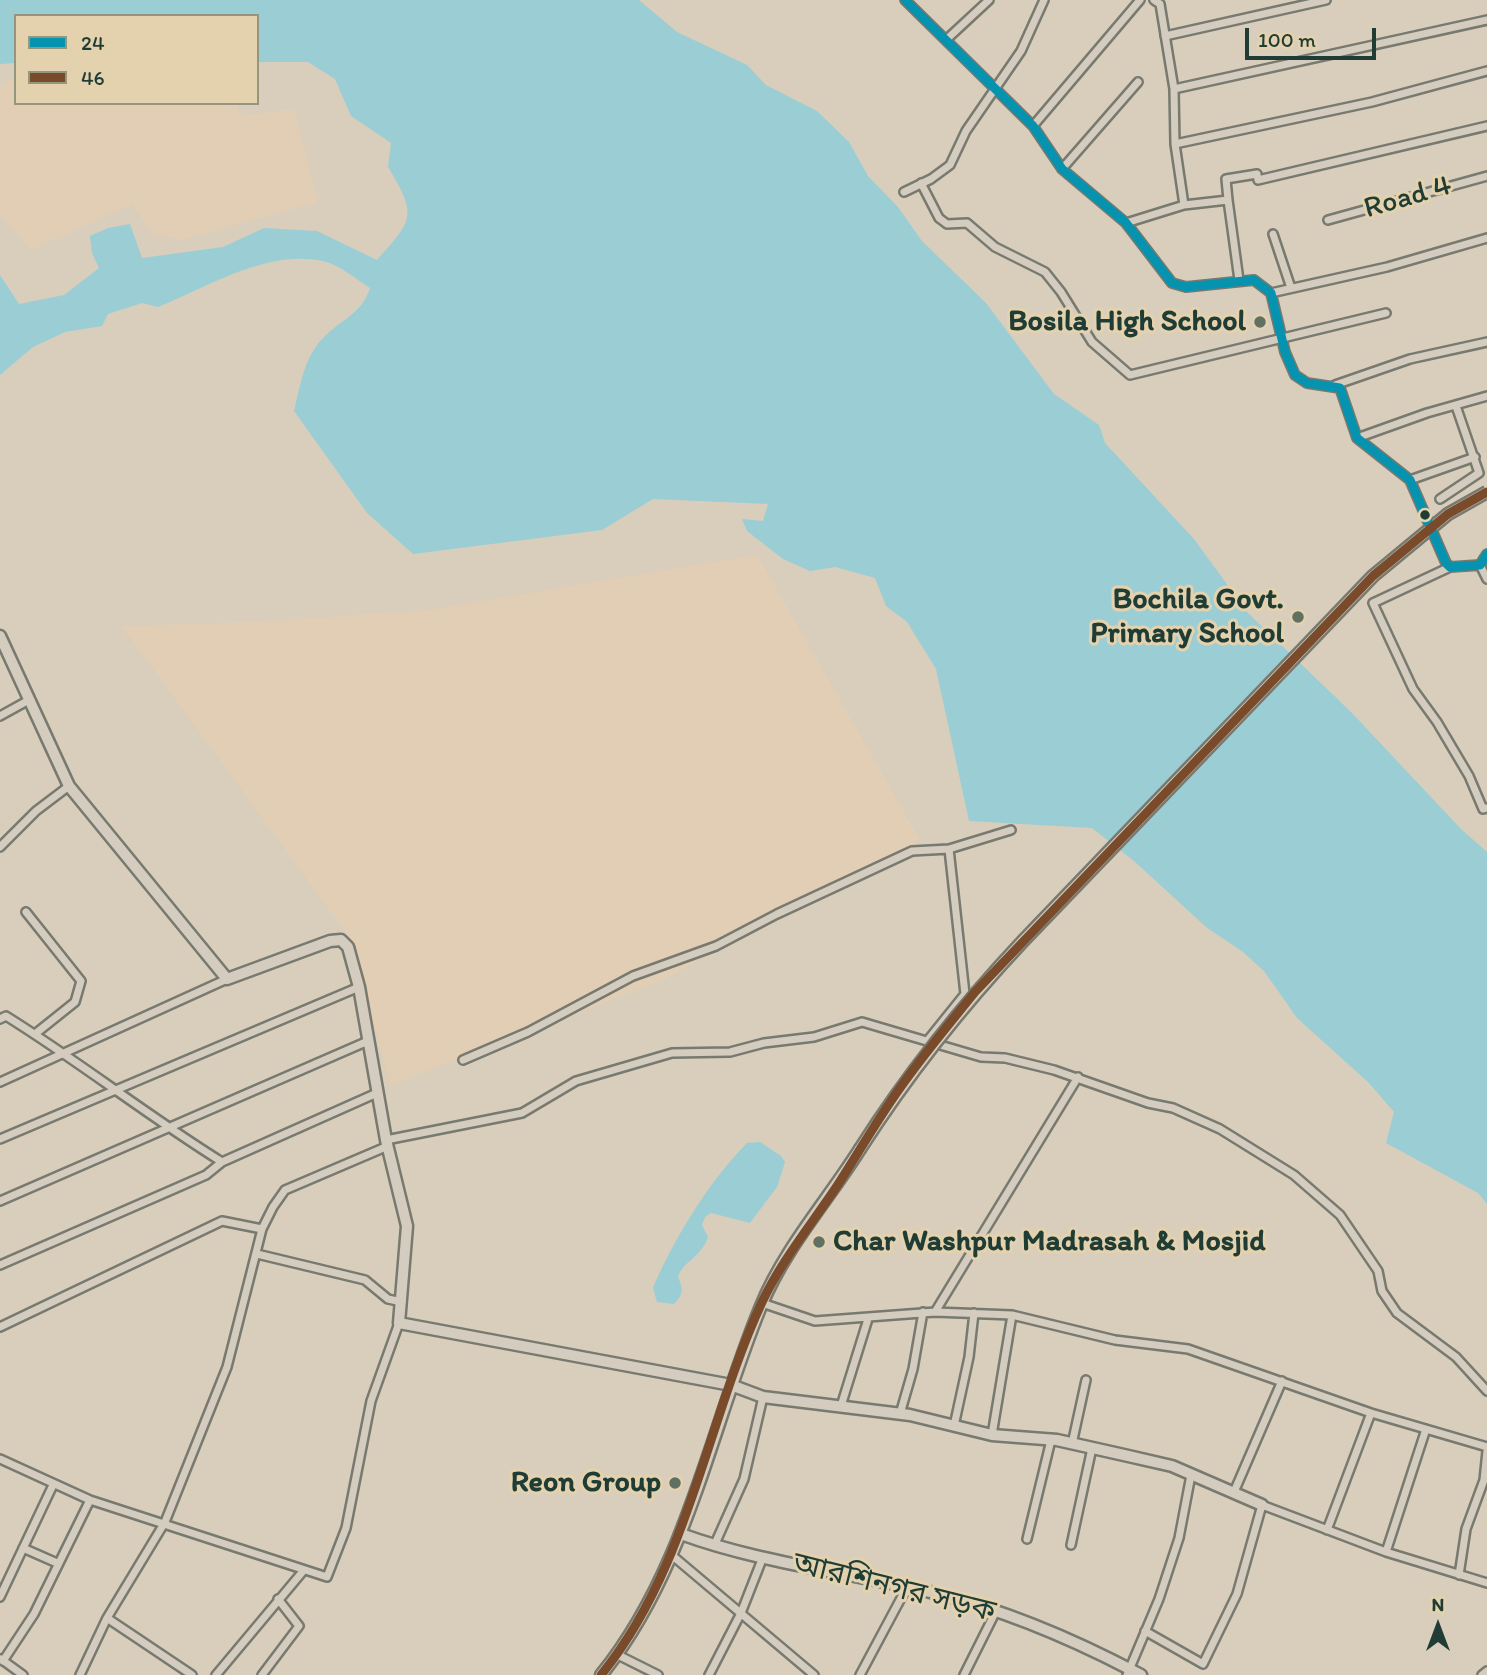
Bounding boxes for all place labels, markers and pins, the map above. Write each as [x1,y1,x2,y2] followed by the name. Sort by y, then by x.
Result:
[1008,304,1246,340] place label: Bosila High School
[1252,314,1268,330] marker: Bosila High School
[1418,508,1432,522] unlabelled marker
[1090,582,1284,652] place label: Bochila Govt. Primary School
[1290,609,1306,625] marker: Bochila Govt. Primary School
[833,1224,1266,1260] place label: Char Washpur Madrasah & Mosjid
[811,1234,827,1250] marker: Char Washpur Madrasah & Mosjid
[511,1465,661,1501] place label: Reon Group
[667,1475,683,1491] marker: Reon Group

